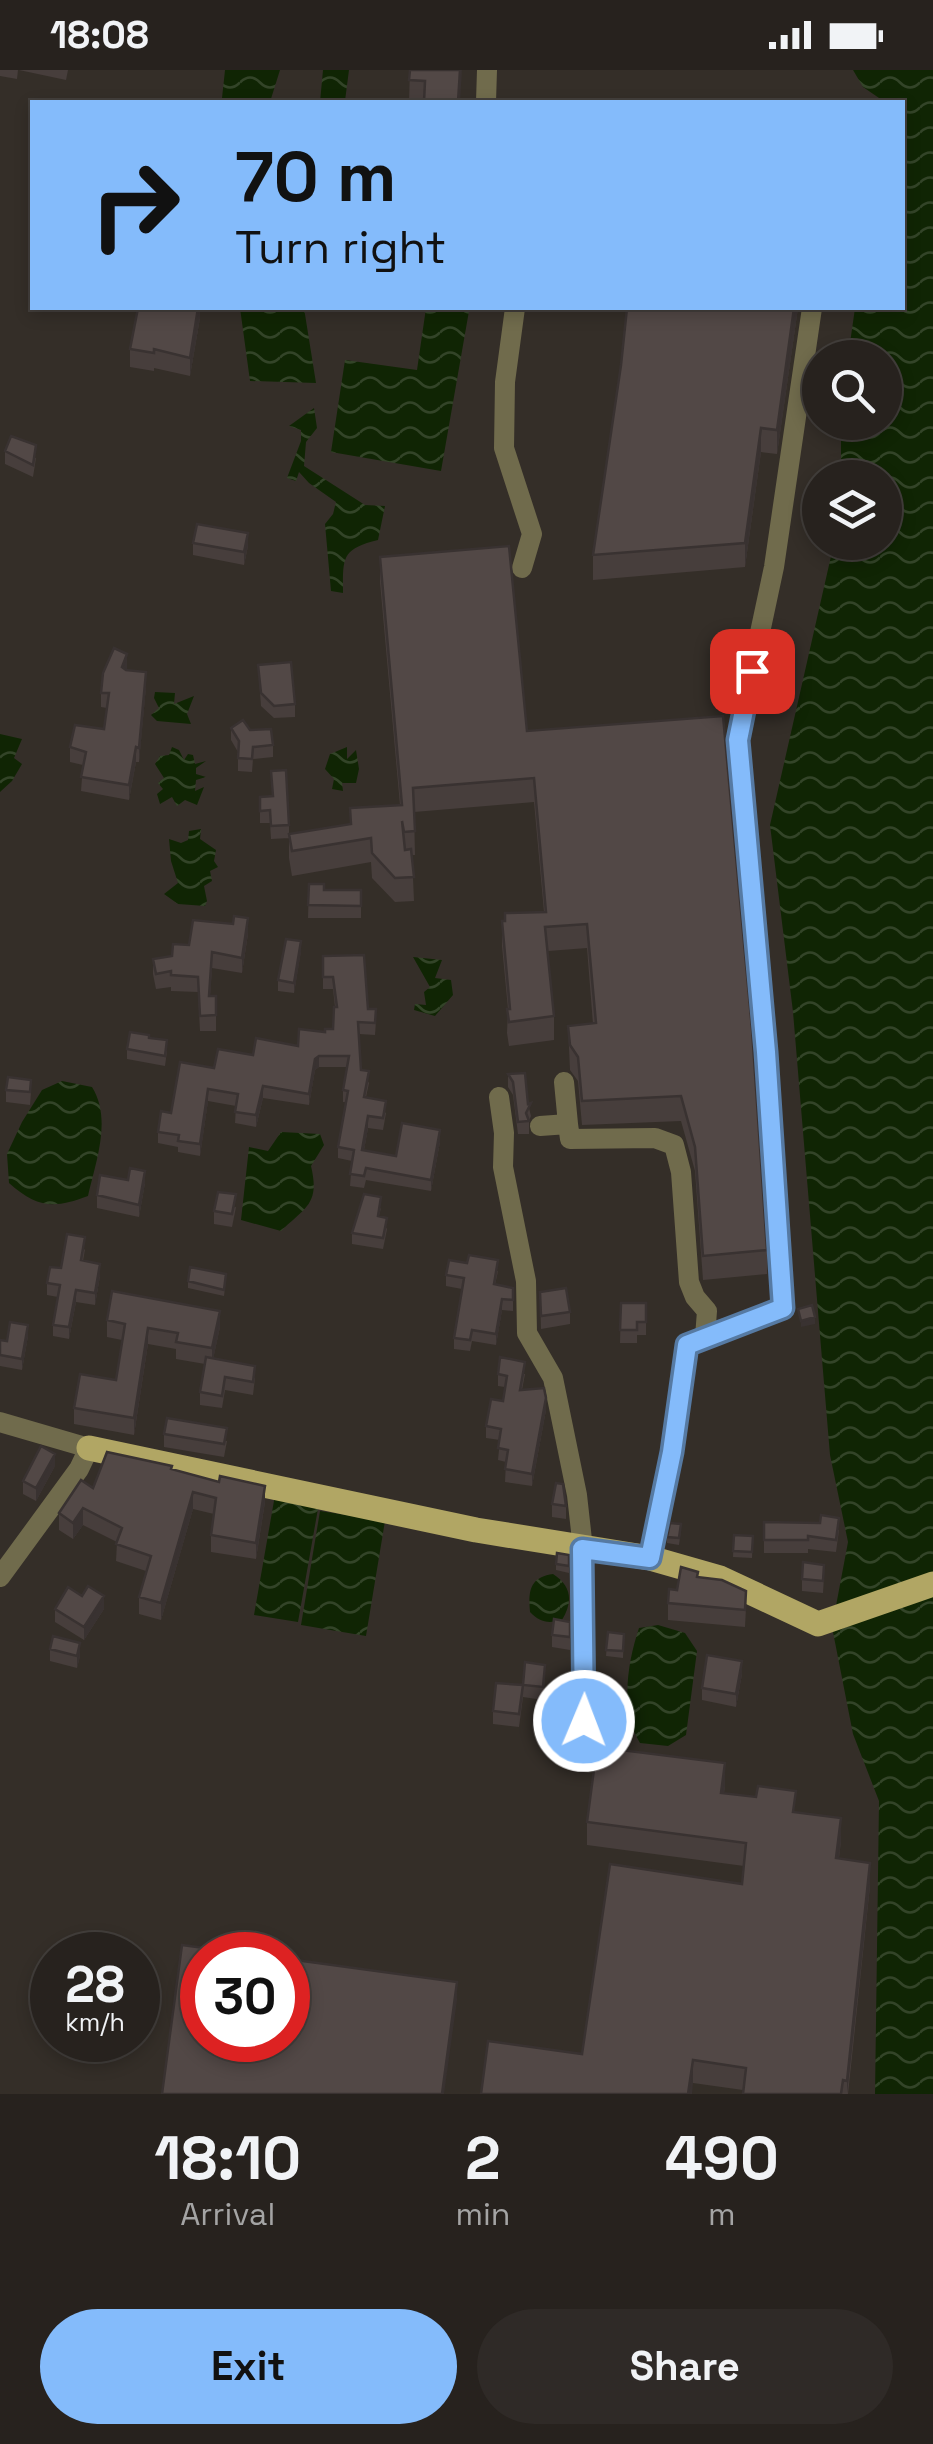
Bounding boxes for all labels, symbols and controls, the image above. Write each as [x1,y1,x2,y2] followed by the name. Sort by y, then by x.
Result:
[50,11,149,59] text: 18:08
[235,132,396,221] text: 70 m
[70,140,200,270] icon: right
[235,219,446,276] text: Turn right
[802,340,902,560] map controls
[802,340,902,440] button: search
[802,460,902,560] button: layers
[710,629,795,714] pin
[725,644,780,699] icon: arrive
[532,1669,636,1773] position arrow
[180,1932,310,2062] speed limit sign: 30
[65,1953,125,2017] text: 28
[65,2006,125,2038] text: km/h
[154,2120,301,2197] text: 18:10
[465,2120,501,2197] text: 2
[665,2120,779,2197] text: 490
[180,2194,275,2234] text: Arrival
[455,2194,510,2234] text: min
[708,2194,735,2234] text: m
[40,2309,457,2424] button: Exit
[477,2309,893,2424] button: Share

